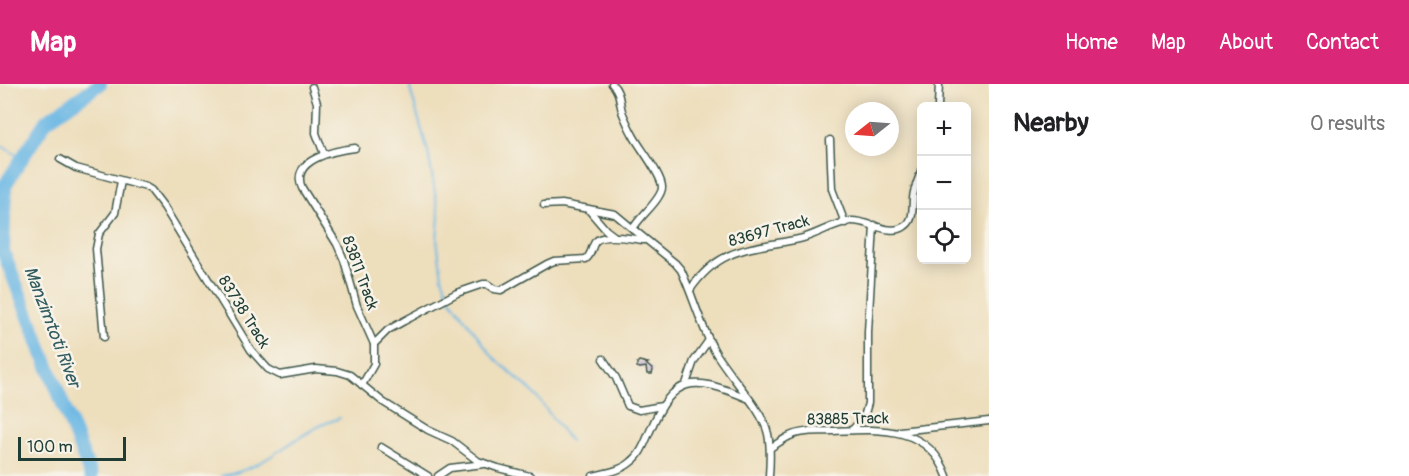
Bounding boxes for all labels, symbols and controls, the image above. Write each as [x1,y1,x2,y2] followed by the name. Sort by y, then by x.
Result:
[30,25,76,60] text: Map
[1065,29,1118,56] text: Home
[1151,29,1186,56] text: Map
[1219,29,1273,56] text: About
[1306,29,1379,56] text: Contact
[845,102,899,156] north arrow
[917,102,971,264] map controls
[917,102,971,156] button: +
[1013,107,1089,139] text: Nearby
[1310,111,1385,136] text: 0 results
[917,156,971,210] button: −
[917,210,971,264] button: locate
[726,211,812,251] street label: 83697 Track
[337,233,383,313] street label: 83811 Track
[18,263,87,393] water label: Manzimtoti River
[214,272,274,352] street label: 83738 Track
[807,408,889,430] street label: 83885 Track
[18,434,126,462] scale bar
[27,437,73,457] text: 100 m

